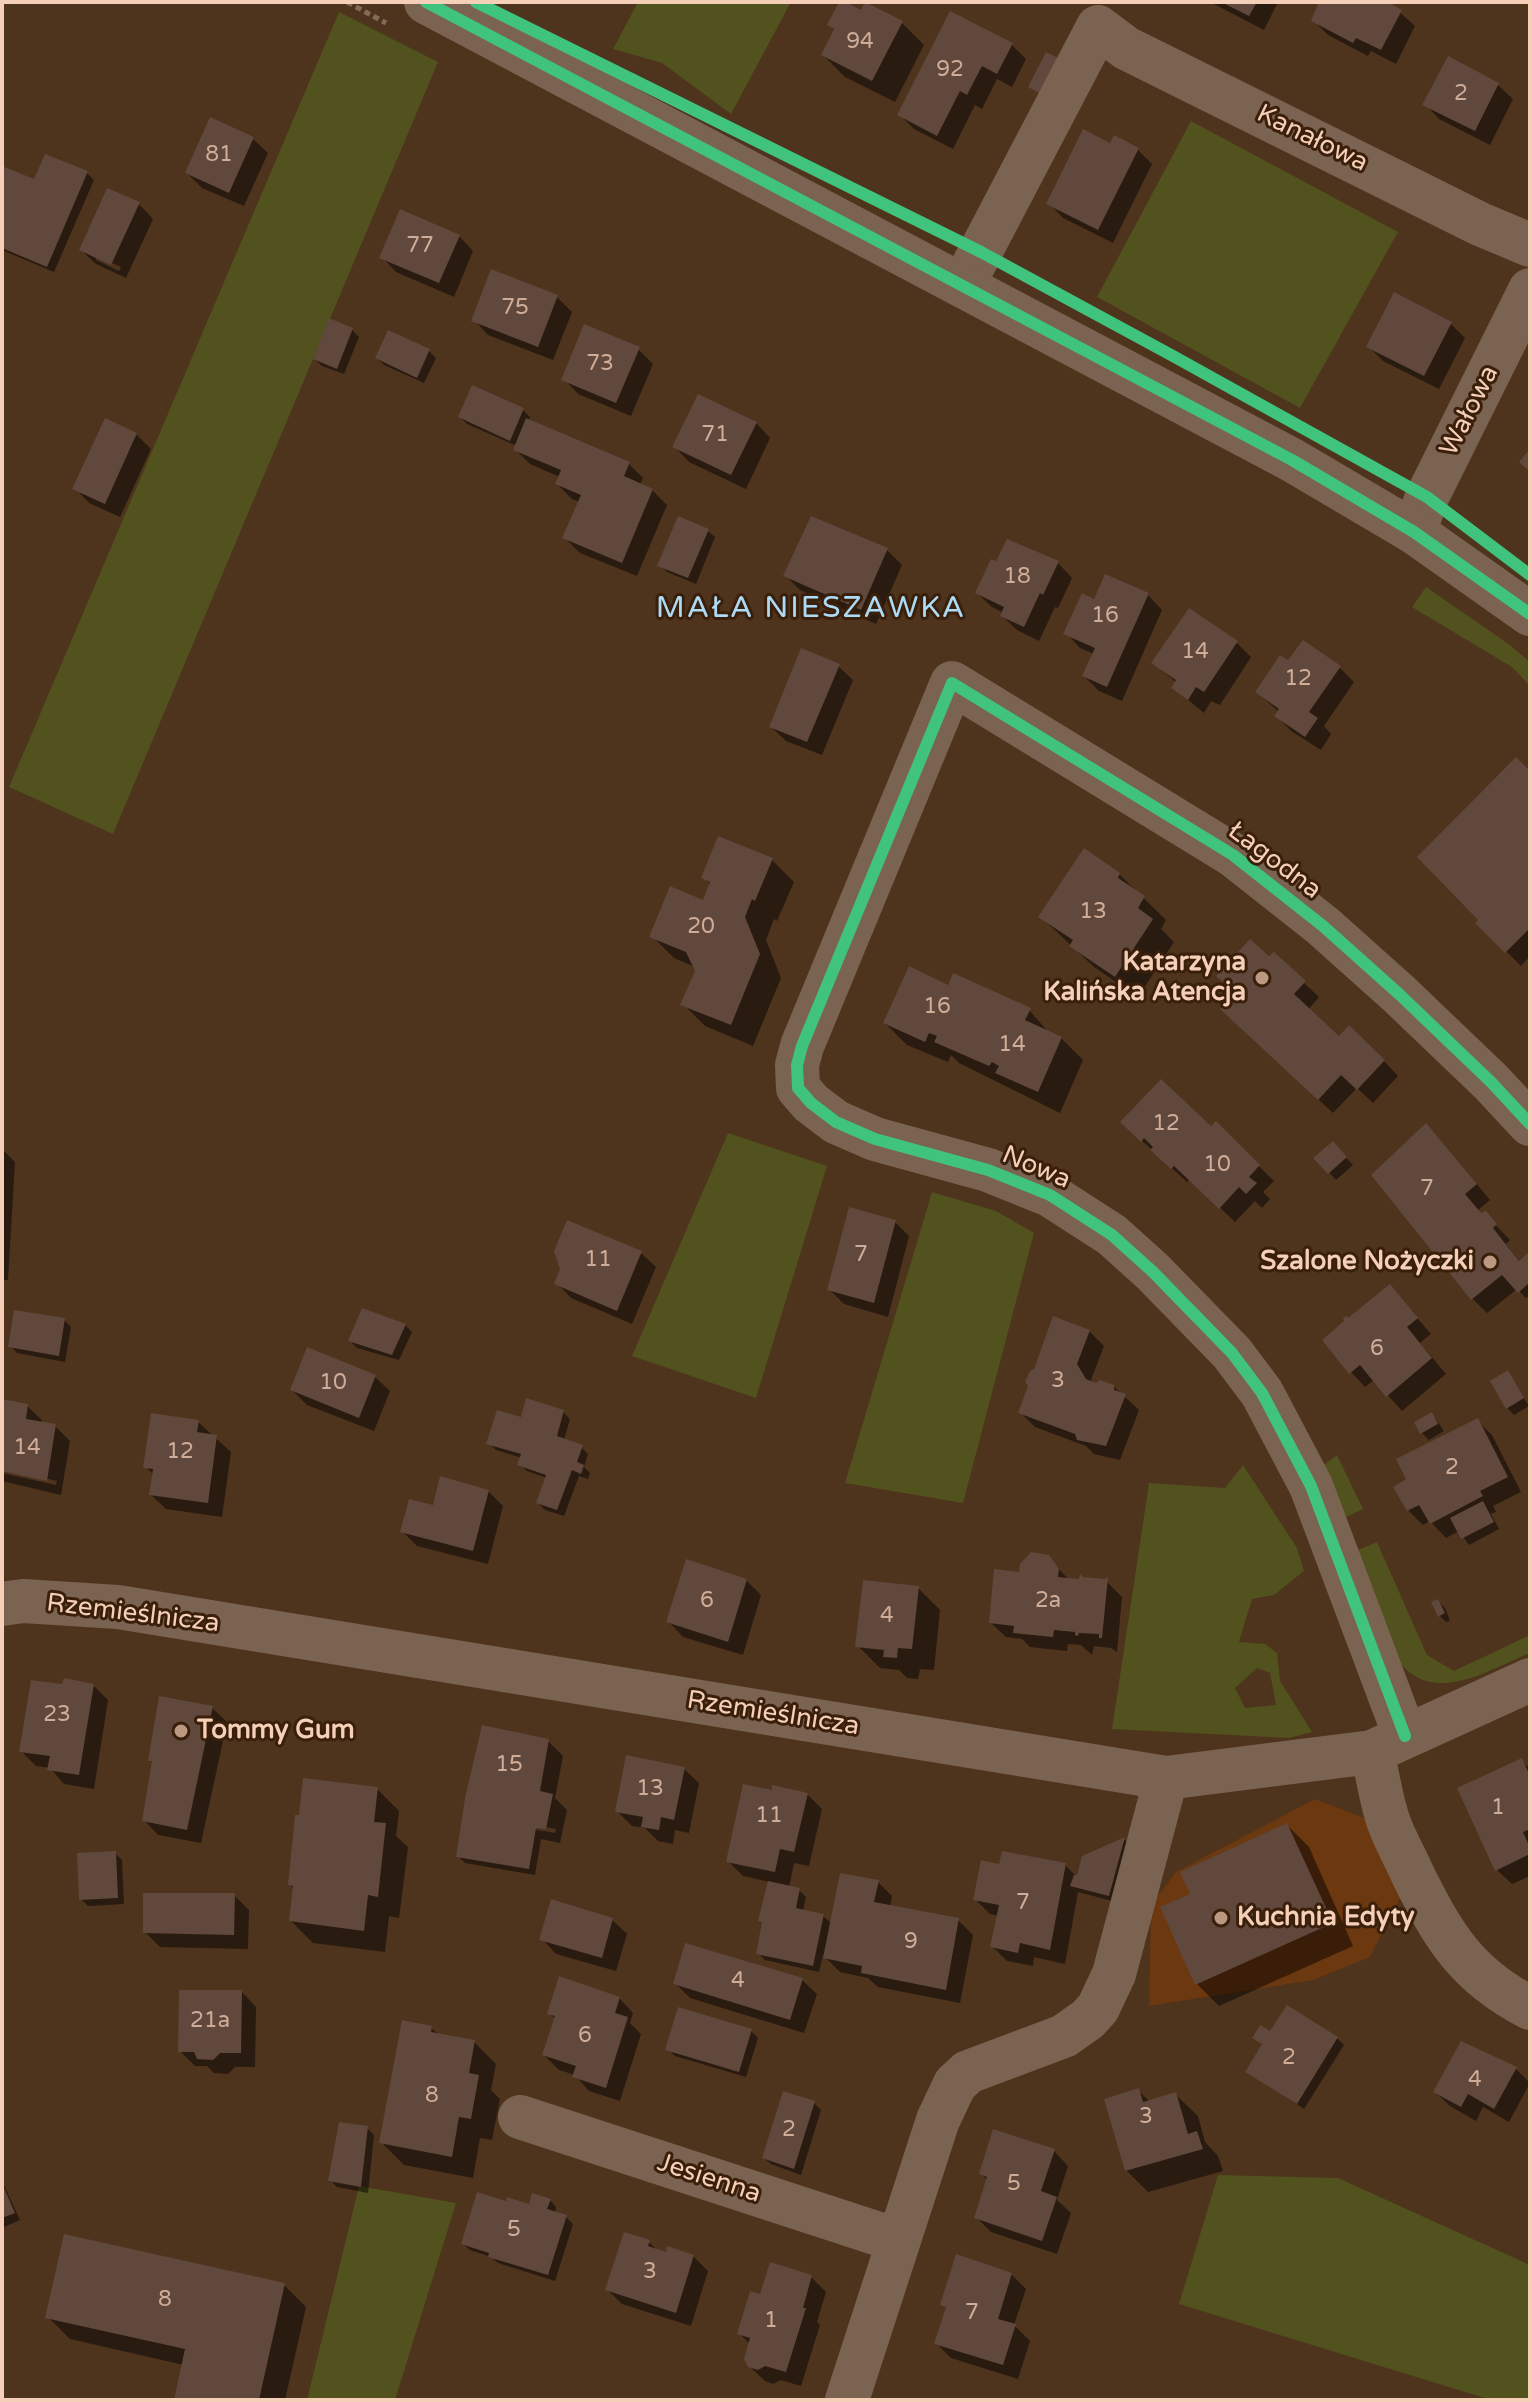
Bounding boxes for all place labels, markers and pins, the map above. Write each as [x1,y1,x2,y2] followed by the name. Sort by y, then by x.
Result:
[1043,947,1246,1008] place label: Katarzyna Kalińska Atencja
[1253,969,1271,987] marker: Katarzyna Kalińska Atencja
[1260,1246,1474,1278] place label: Szalone Nożyczki
[1481,1253,1499,1271] marker: Szalone Nożyczki
[197,1715,355,1747] place label: Tommy Gum
[172,1722,190,1740] marker: Tommy Gum
[1237,1902,1415,1934] place label: Kuchnia Edyty
[1212,1909,1230,1927] marker: Kuchnia Edyty

